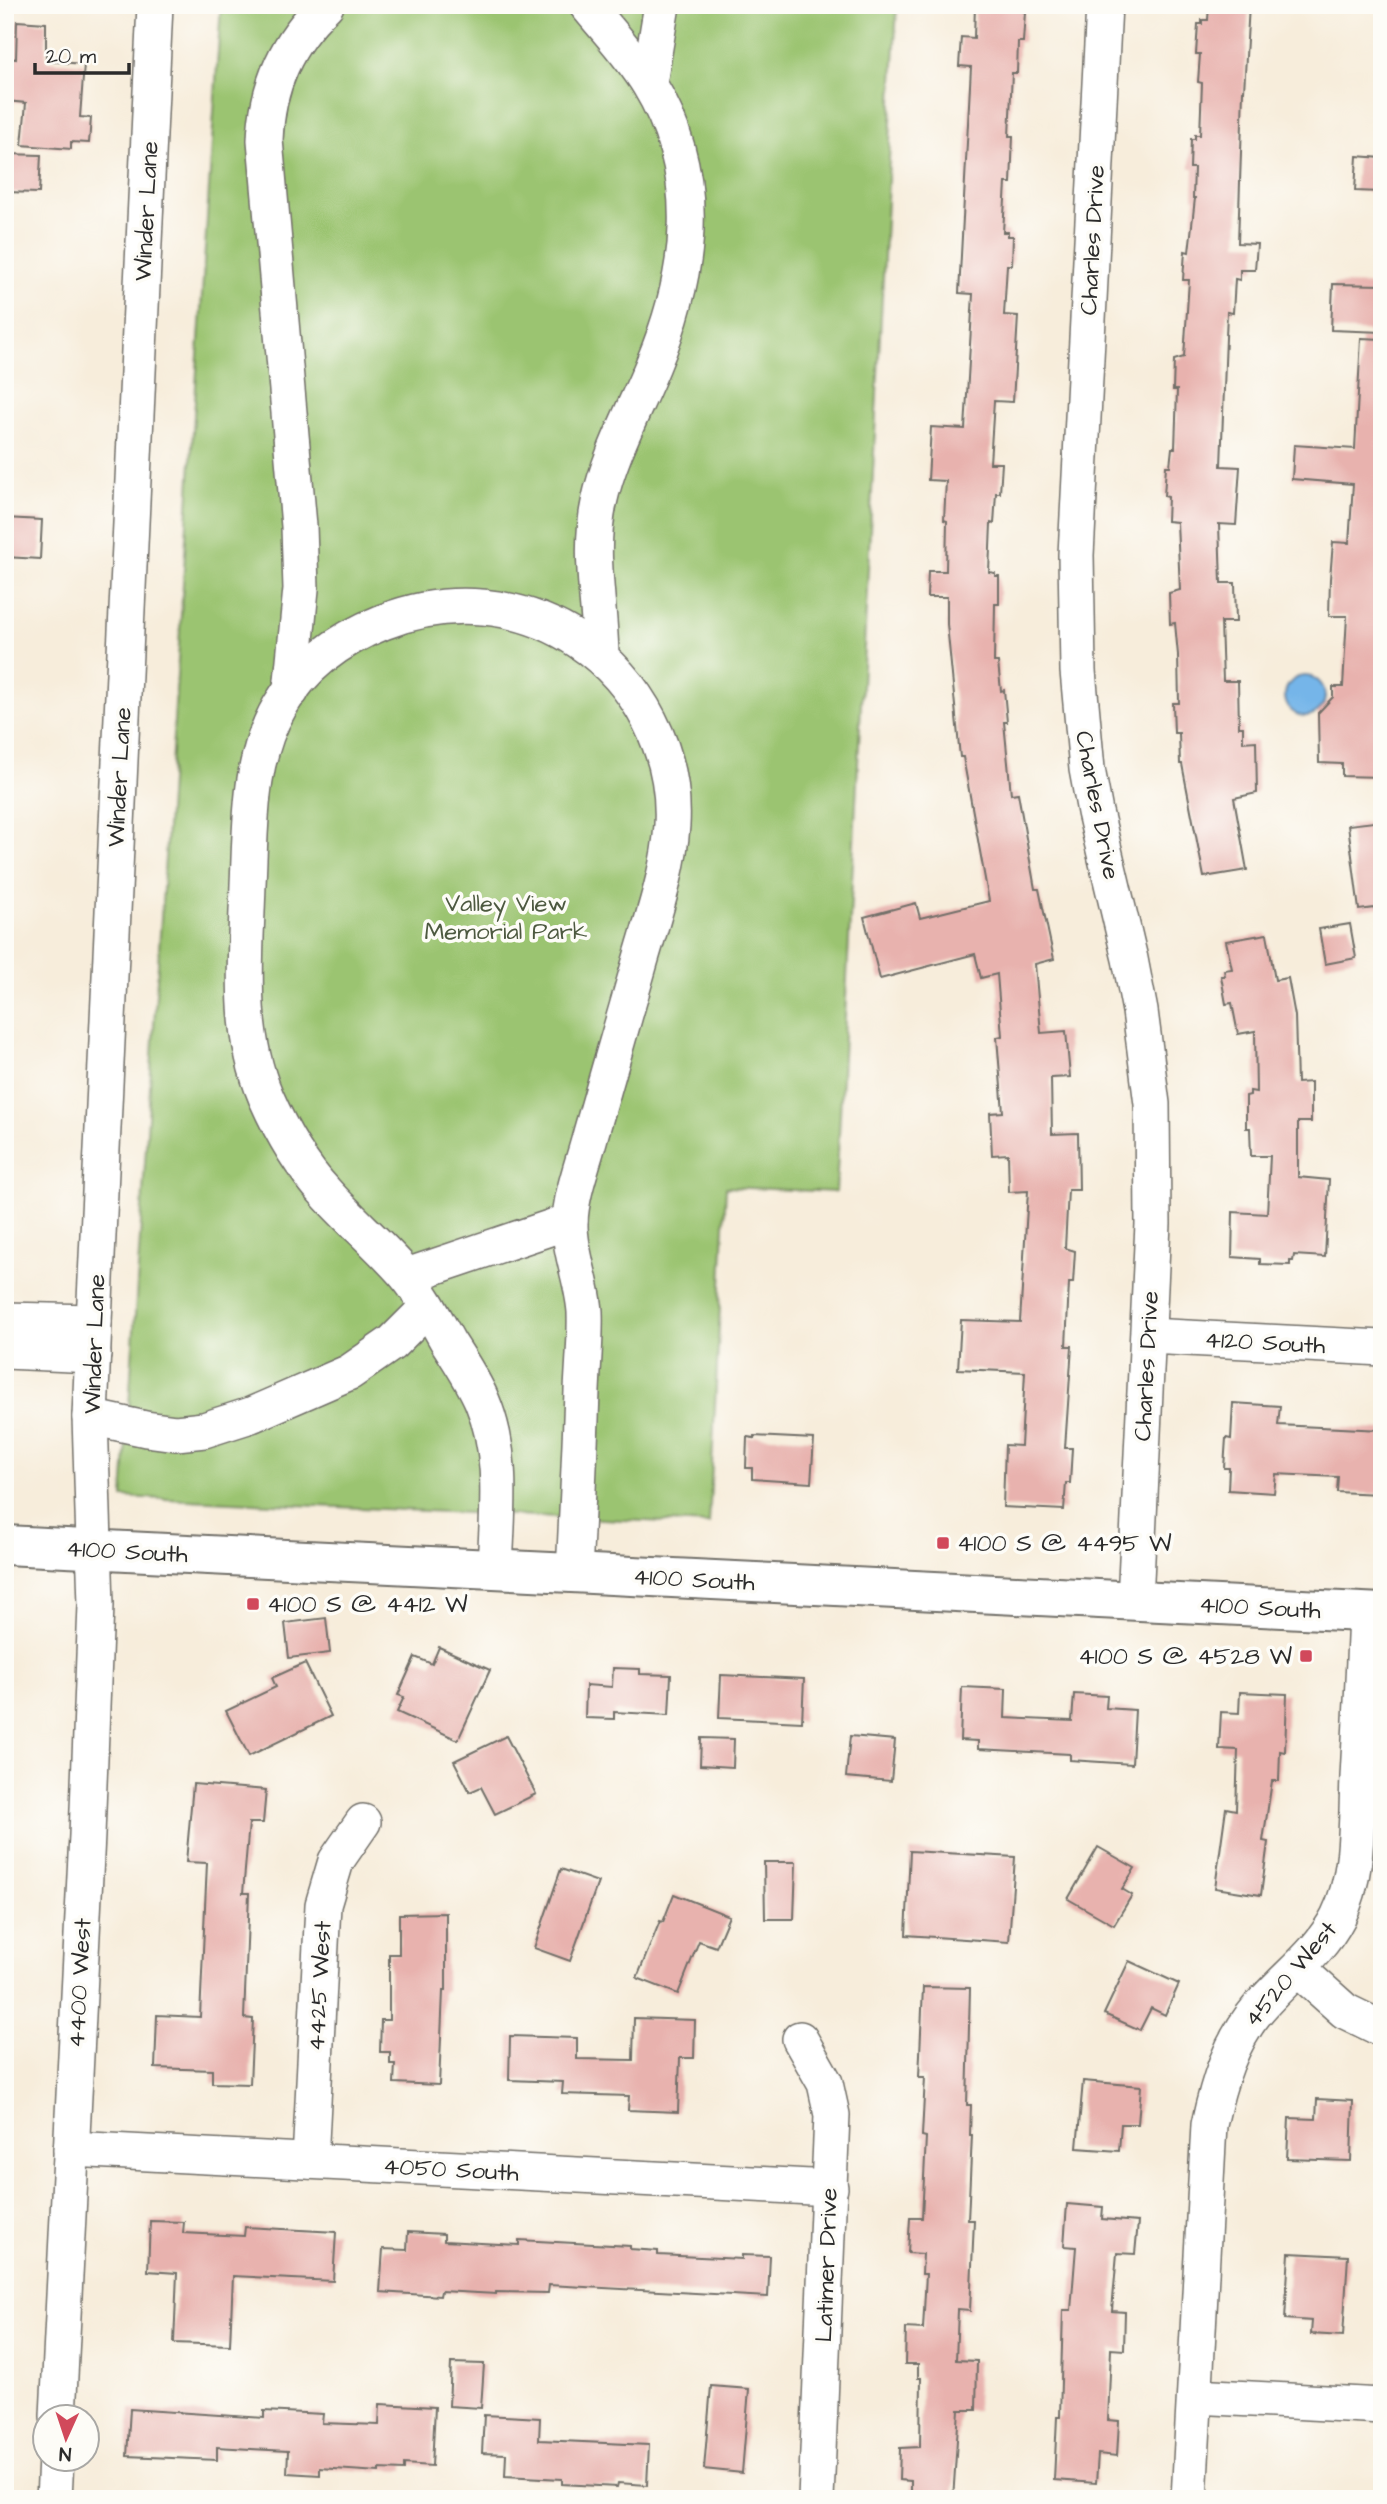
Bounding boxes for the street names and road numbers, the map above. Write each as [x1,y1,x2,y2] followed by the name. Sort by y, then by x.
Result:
[126,140,168,282] street label: Winder Lane
[1072,164,1114,316] street label: Charles Drive
[99,706,141,848] street label: Winder Lane
[1066,728,1128,882] street label: Charles Drive
[76,1273,114,1415] street label: Winder Lane
[1126,1290,1168,1442] street label: Charles Drive
[1204,1323,1326,1363] street label: 4120 South
[65,1532,189,1572] street label: 4100 South
[632,1560,756,1600] street label: 4100 South
[1198,1588,1322,1628] street label: 4100 South
[1236,1914,1345,2035] street label: 4520 West
[60,1917,100,2049] street label: 4400 West
[300,1920,340,2052] street label: 4425 West
[382,2149,520,2191] street label: 4050 South
[807,2187,847,2343] street label: Latimer Drive

